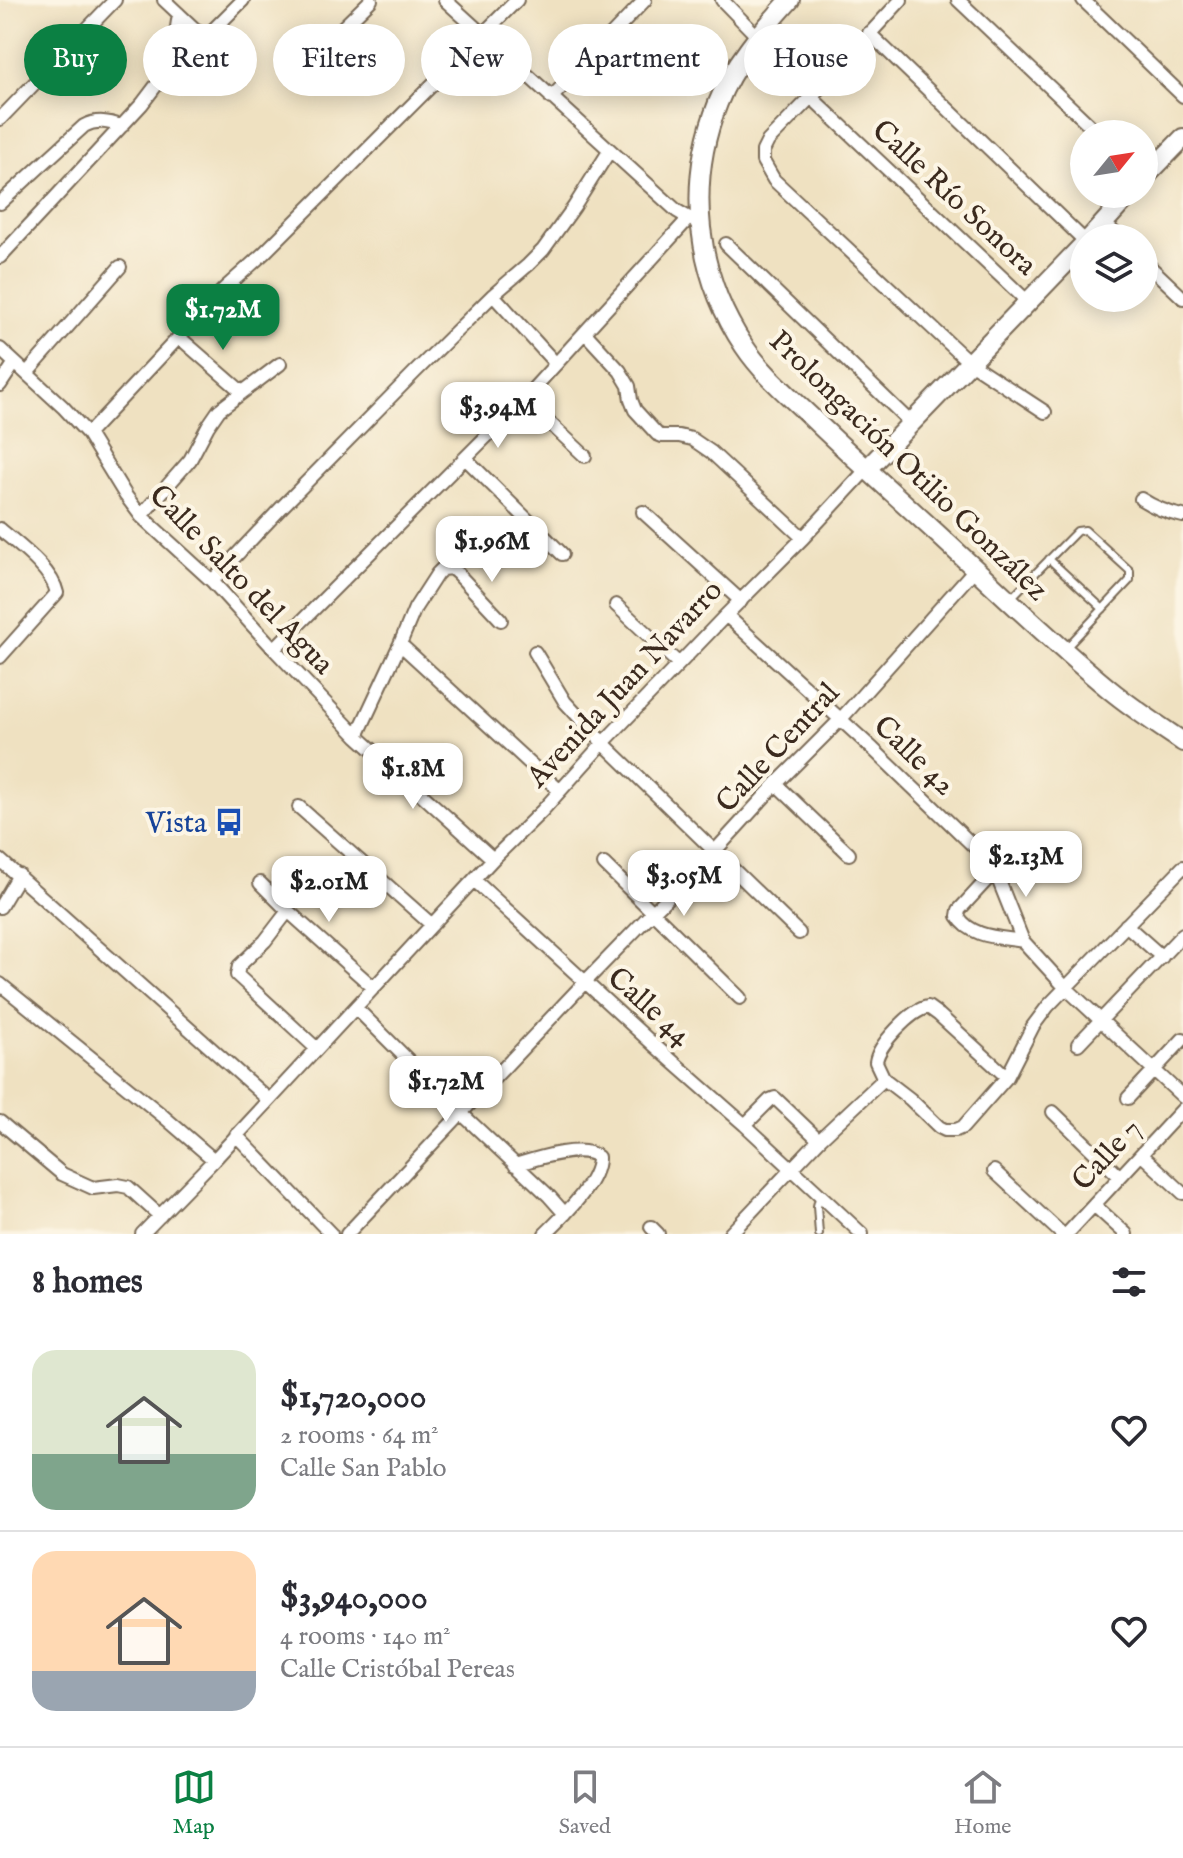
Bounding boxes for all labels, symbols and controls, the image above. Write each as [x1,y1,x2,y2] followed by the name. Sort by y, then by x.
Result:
[24,24,127,96] chip: Buy
[143,24,257,96] chip: Rent
[273,24,405,96] chip: Filters
[421,24,532,96] chip: New
[548,24,728,96] chip: Apartment
[744,24,876,96] chip: House
[863,112,1044,285] street label: Calle Río Sonora
[1070,120,1158,208] north arrow
[1070,120,1158,312] map controls
[1070,224,1158,312] button: layers
[158,284,288,352] pin: $1.72M
[184,293,262,326] text: $1.72M
[760,323,1055,610] street label: Prolongación Otilio González
[433,382,563,450] pin: $3.94M
[459,391,537,424] text: $3.94M
[140,477,341,684] street label: Calle Salto del Agua
[427,516,557,584] pin: $1.96M
[454,525,530,558] text: $1.96M
[519,572,732,797] street label: Avenida Juan Navarro
[708,675,849,822] street label: Calle Central
[865,708,963,805] street label: Calle 42
[357,743,469,811] pin: $1.8M
[381,752,445,785] text: $1.8M
[145,805,207,843] place label: Vista
[214,807,244,837] bus stop icon: Vista
[961,831,1091,899] pin: $2.13M
[988,840,1064,873] text: $2.13M
[619,850,749,918] pin: $3.05M
[264,856,394,924] pin: $2.01M
[646,859,722,892] text: $3.05M
[290,865,368,898] text: $2.01M
[599,960,699,1055] street label: Calle 44
[381,1056,511,1124] pin: $1.72M
[407,1065,485,1098] text: $1.72M
[1065,1111,1150,1199] street label: Calle 7
[1107,1260,1151,1304] icon: filters
[32,1261,143,1304] text: 8 homes
[280,1376,426,1419] text: $1,720,000
[96,1382,192,1478] icon: home
[1107,1408,1151,1452] icon: heart
[280,1419,439,1452] text: 2 rooms · 64 m²
[280,1452,447,1485] text: Calle San Pablo
[280,1577,428,1620] text: $3,940,000
[96,1583,192,1679] icon: home
[1107,1609,1151,1653] icon: heart
[280,1620,451,1653] text: 4 rooms · 140 m²
[280,1653,515,1686] text: Calle Cristóbal Pereas
[172,1765,216,1841] tab: Map
[559,1765,611,1841] tab: Saved
[954,1765,1011,1841] tab: Home

